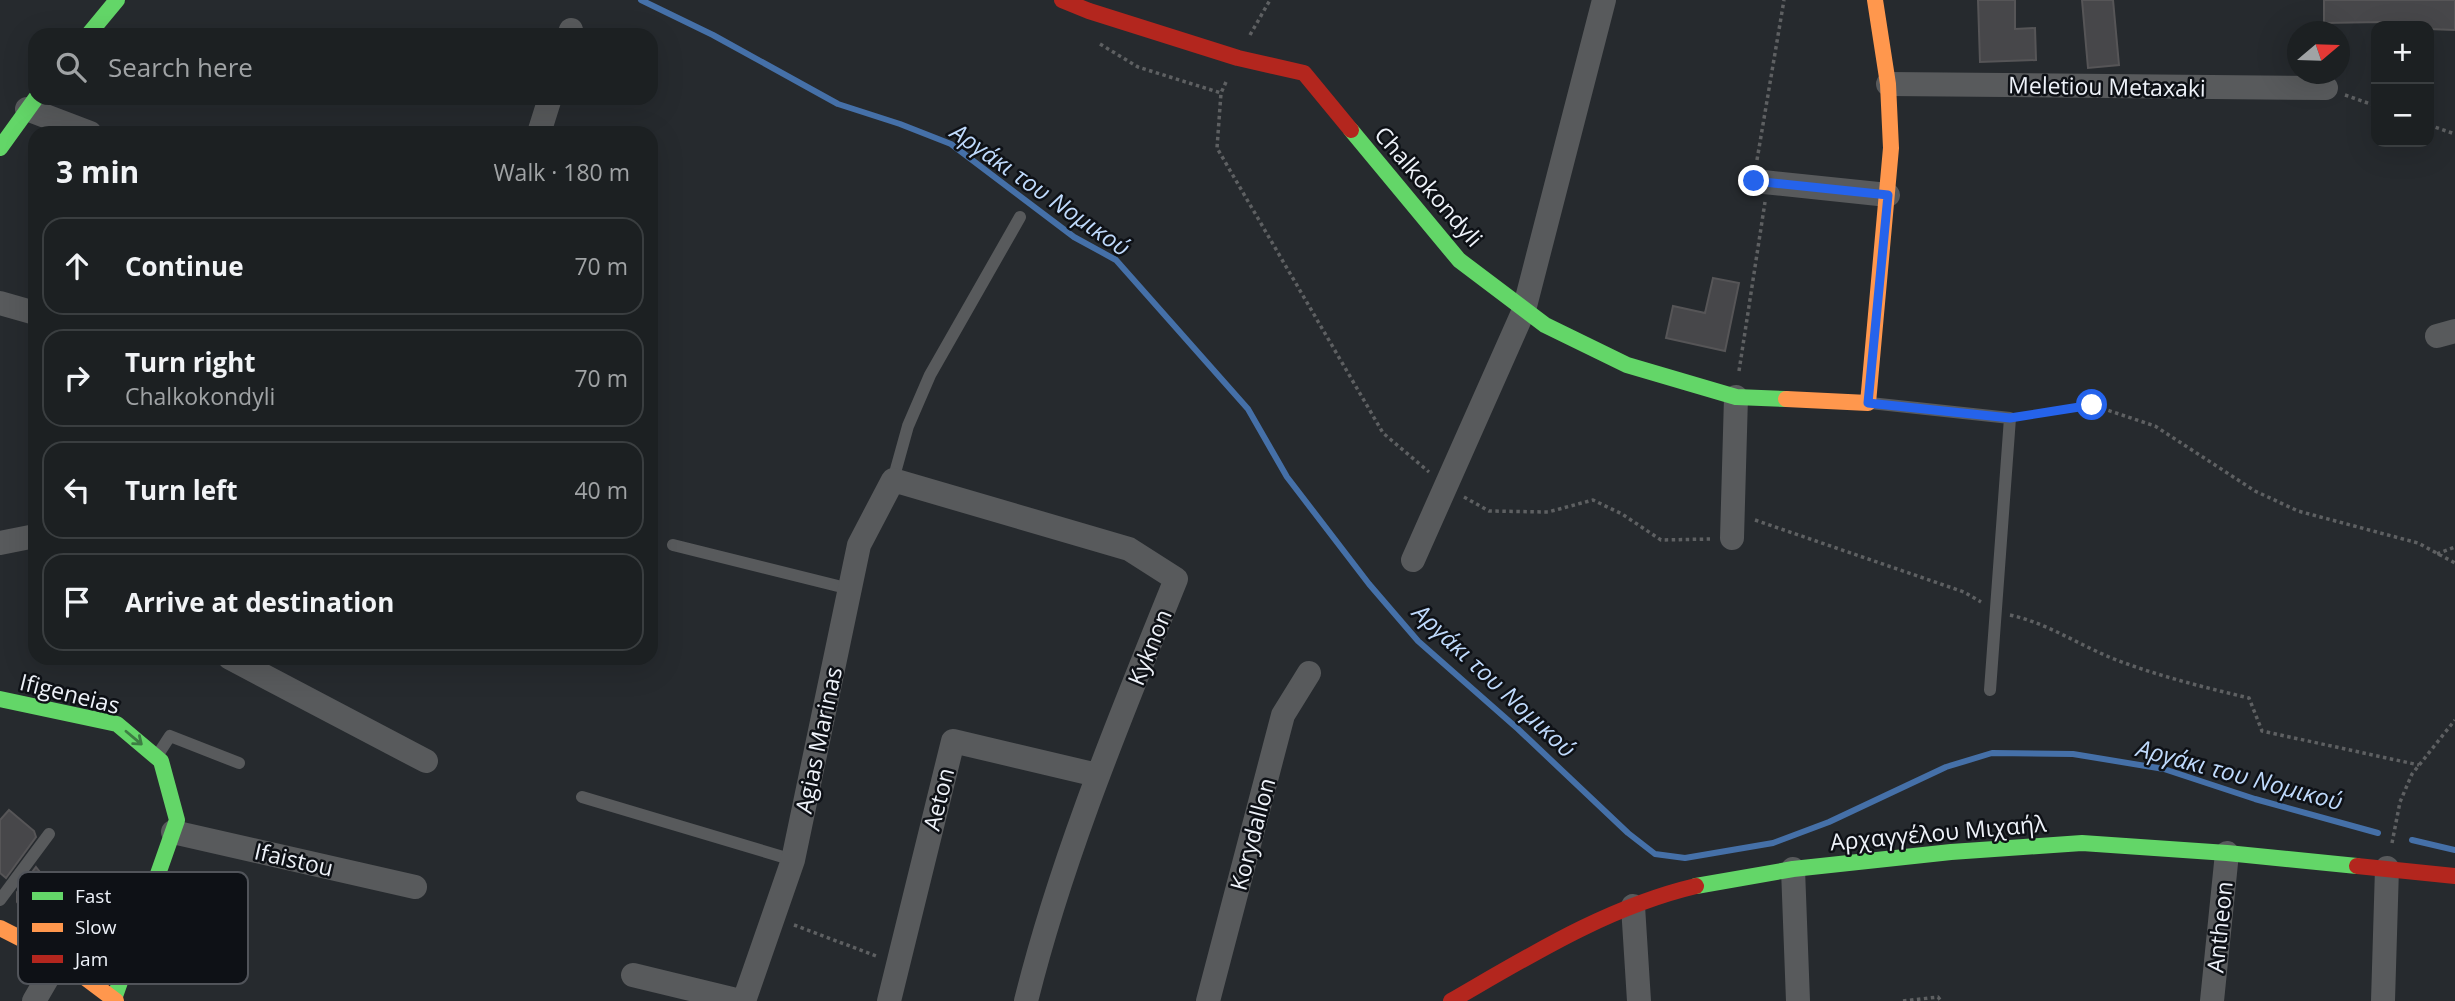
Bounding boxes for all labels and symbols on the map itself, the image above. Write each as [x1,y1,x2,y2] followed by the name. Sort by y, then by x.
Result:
[2287,21,2350,84] north arrow
[2008,68,2206,104] street label: Meletiou Metaxaki
[943,114,1137,263] water label: Αργάκι του Νομικού
[1368,119,1490,253] street label: Chalkokondyli
[1738,165,1769,196] route end
[2076,389,2107,420] route start
[1405,594,1584,764] water label: Αργάκι του Νομικού
[1119,604,1179,690] street label: Kyknon
[787,664,849,816] street label: Agias Marinas
[17,665,123,721] street label: Ifigeneias
[125,730,143,746] one-way arrow
[2131,730,2347,817] water label: Αργάκι του Νομικού
[915,764,961,834] street label: Aeton
[1222,774,1282,894] street label: Korydallon
[1828,807,2048,857] street label: Αρχαγγέλου Μιχαήλ
[251,834,337,884] street label: Ifaistou
[18,872,248,984] legend
[2198,880,2240,974] street label: Antheon
[75,883,111,909] text: Fast
[75,914,117,940] text: Slow
[73,946,108,972] text: Jam

